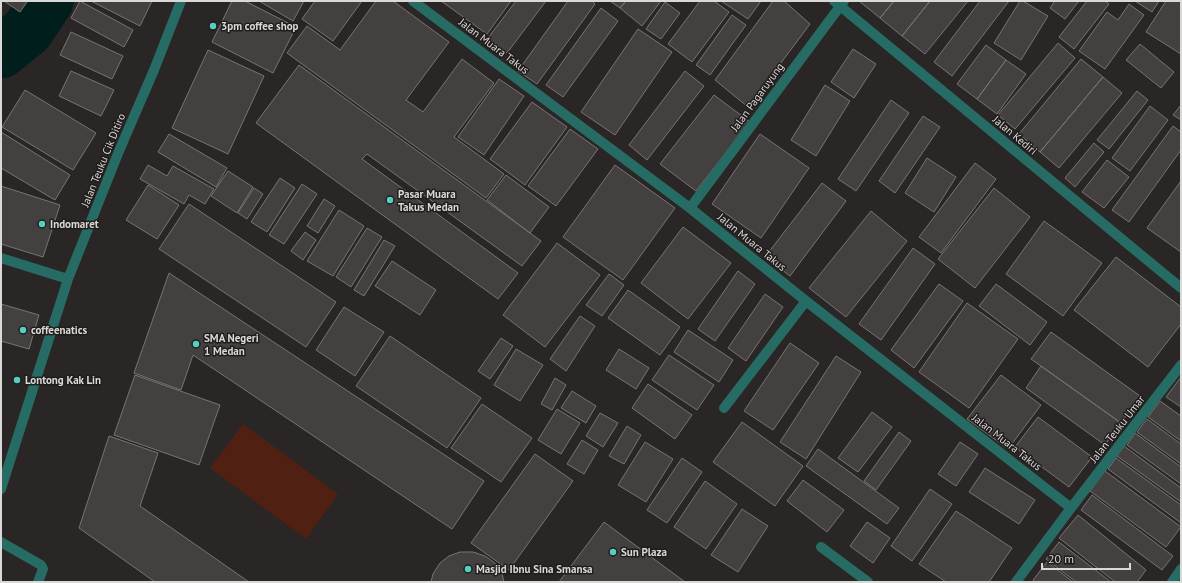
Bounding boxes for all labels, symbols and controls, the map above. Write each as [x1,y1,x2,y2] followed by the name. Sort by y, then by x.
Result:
[455,14,532,77] street label: Jalan Muara Takus
[221,19,299,33] place label: 3pm coffee shop
[208,21,218,31] marker: 3pm coffee shop
[727,60,787,135] street label: Jalan Pagaruyung
[77,111,128,210] street label: Jalan Teuku Cik Ditiro
[989,112,1040,158] street label: Jalan Kediri
[398,187,459,214] place label: Pasar Muara Takus Medan
[385,195,395,205] marker: Pasar Muara Takus Medan
[714,209,789,274] street label: Jalan Muara Takus
[50,217,99,231] place label: Indomaret
[37,219,47,229] marker: Indomaret
[31,323,87,337] place label: coffeenatics
[18,325,28,335] marker: coffeenatics
[204,331,259,358] place label: SMA Negeri 1 Medan
[191,339,201,349] marker: SMA Negeri 1 Medan
[25,373,101,387] place label: Lontong Kak Lin
[12,375,22,385] marker: Lontong Kak Lin
[1086,392,1148,466] street label: Jalan Teuku Umar
[969,410,1045,474] street label: Jalan Muara Takus
[621,545,667,559] place label: Sun Plaza
[1042,545,1130,571] scale bar
[608,547,618,557] marker: Sun Plaza
[1048,551,1074,566] text: 20 m
[476,562,593,576] place label: Masjid Ibnu Sina Smansa
[463,564,473,574] marker: Masjid Ibnu Sina Smansa

